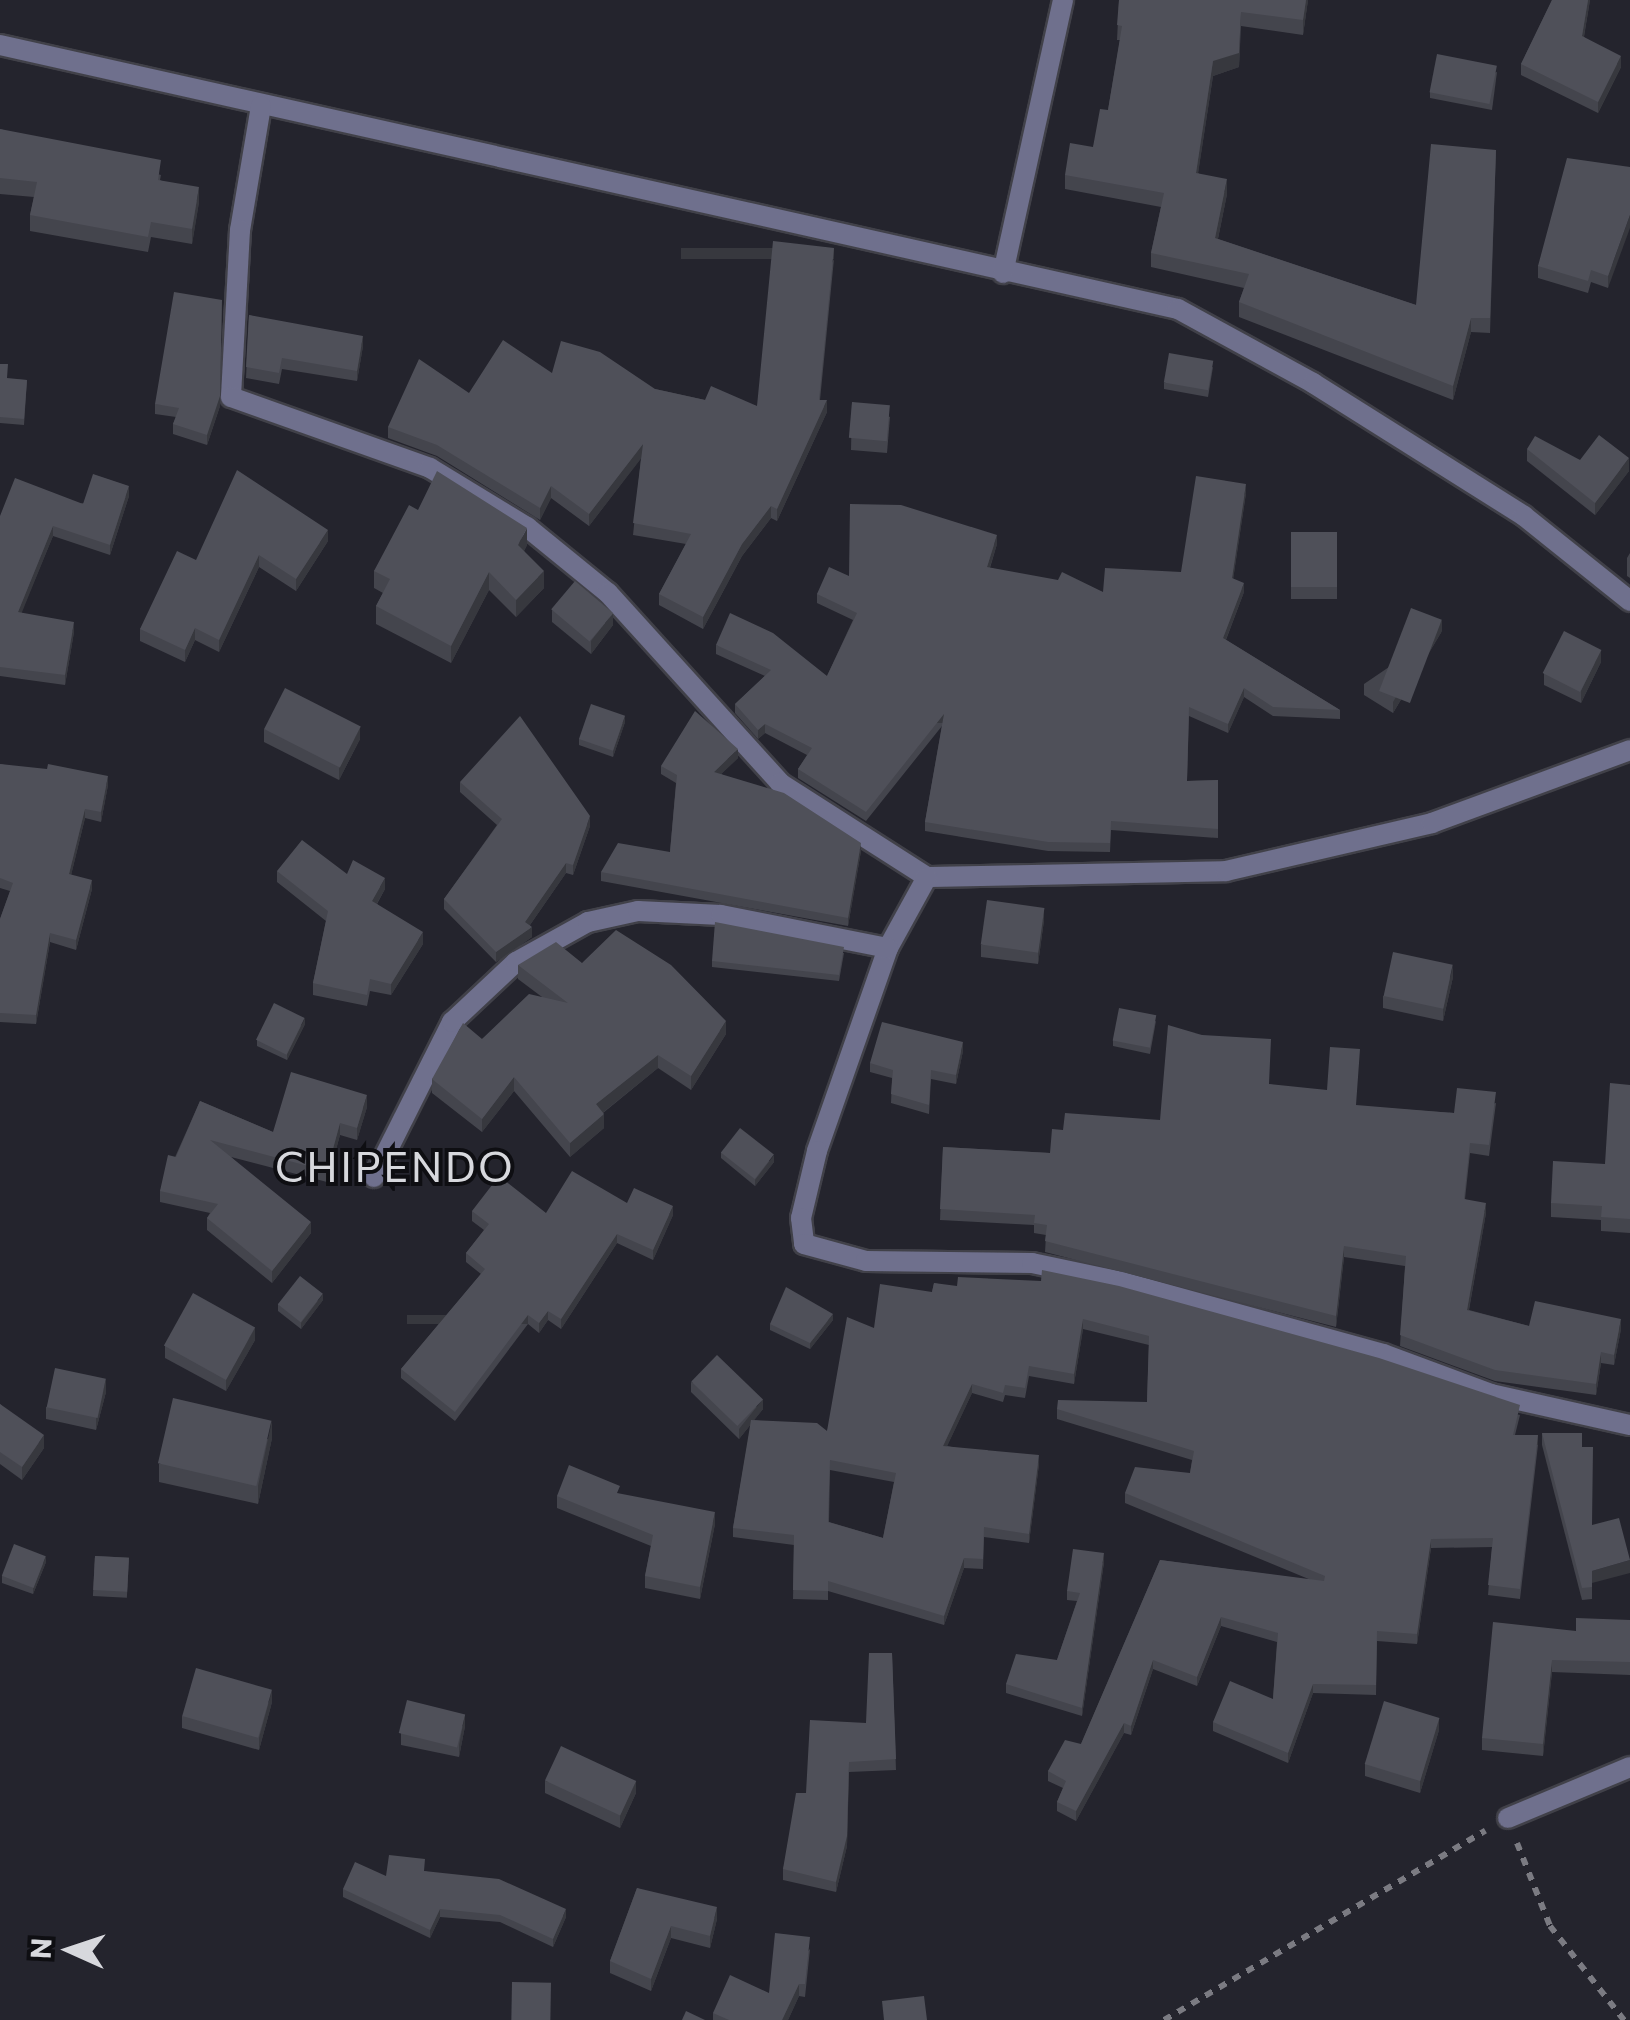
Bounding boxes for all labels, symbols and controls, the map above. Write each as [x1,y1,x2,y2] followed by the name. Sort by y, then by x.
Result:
[275,1140,515,1190] district label: CHIPENDO
[20,1900,120,2000] north arrow
[23,1937,58,1960] text: N

